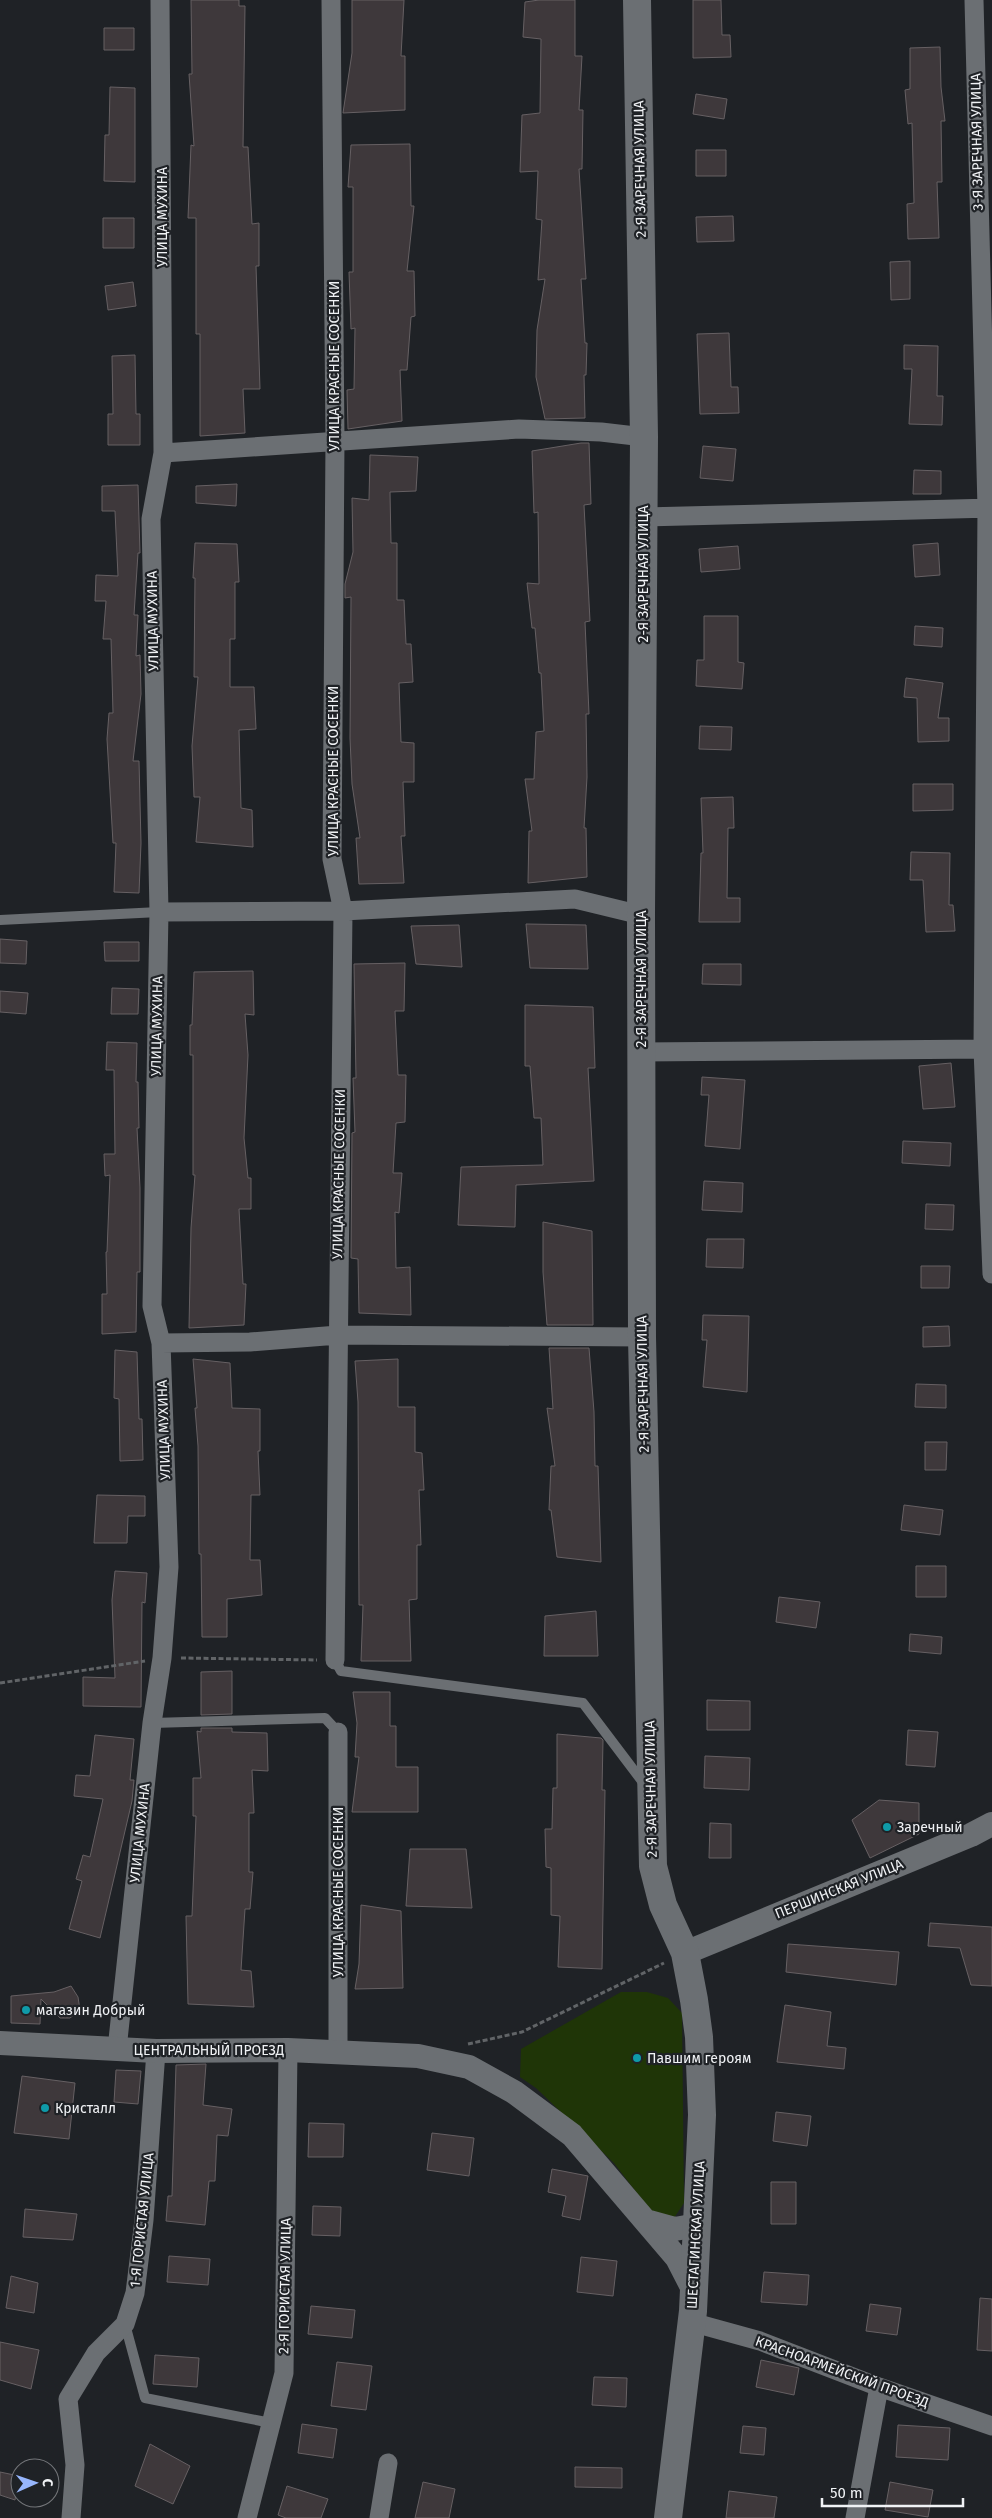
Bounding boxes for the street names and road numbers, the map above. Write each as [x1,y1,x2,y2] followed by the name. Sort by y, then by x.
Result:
[967,73,987,211] street label: 3-Я ЗАРЕЧНАЯ УЛИЦА
[630,100,650,238] street label: 2-Я ЗАРЕЧНАЯ УЛИЦА
[154,167,171,267] street label: УЛИЦА МУХИНА
[326,281,343,451] street label: УЛИЦА КРАСНЫЕ СОСЕНКИ
[635,505,652,643] street label: 2-Я ЗАРЕЧНАЯ УЛИЦА
[144,571,162,671] street label: УЛИЦА МУХИНА
[325,686,342,856] street label: УЛИЦА КРАСНЫЕ СОСЕНКИ
[633,910,650,1048] street label: 2-Я ЗАРЕЧНАЯ УЛИЦА
[148,976,166,1076] street label: УЛИЦА МУХИНА
[329,1089,349,1259] street label: УЛИЦА КРАСНЫЕ СОСЕНКИ
[633,1315,653,1453] street label: 2-Я ЗАРЕЧНАЯ УЛИЦА
[154,1380,174,1480] street label: УЛИЦА МУХИНА
[641,1720,661,1858] street label: 2-Я ЗАРЕЧНАЯ УЛИЦА
[126,1782,154,1884] street label: УЛИЦА МУХИНА
[330,1807,347,1977] street label: УЛИЦА КРАСНЫЕ СОСЕНКИ
[772,1856,906,1922] street label: ПЕРШИНСКАЯ УЛИЦА
[134,2042,284,2059] street label: ЦЕНТРАЛЬНЫЙ ПРОЕЗД
[126,2152,158,2288] street label: 1-Я ГОРИСТАЯ УЛИЦА
[684,2160,708,2310] street label: ШЕСТАГИНСКАЯ УЛИЦА
[275,2218,295,2354] street label: 2-Я ГОРИСТАЯ УЛИЦА
[753,2333,931,2411] street label: КРАСНОАРМЕЙСКИЙ ПРОЕЗД

